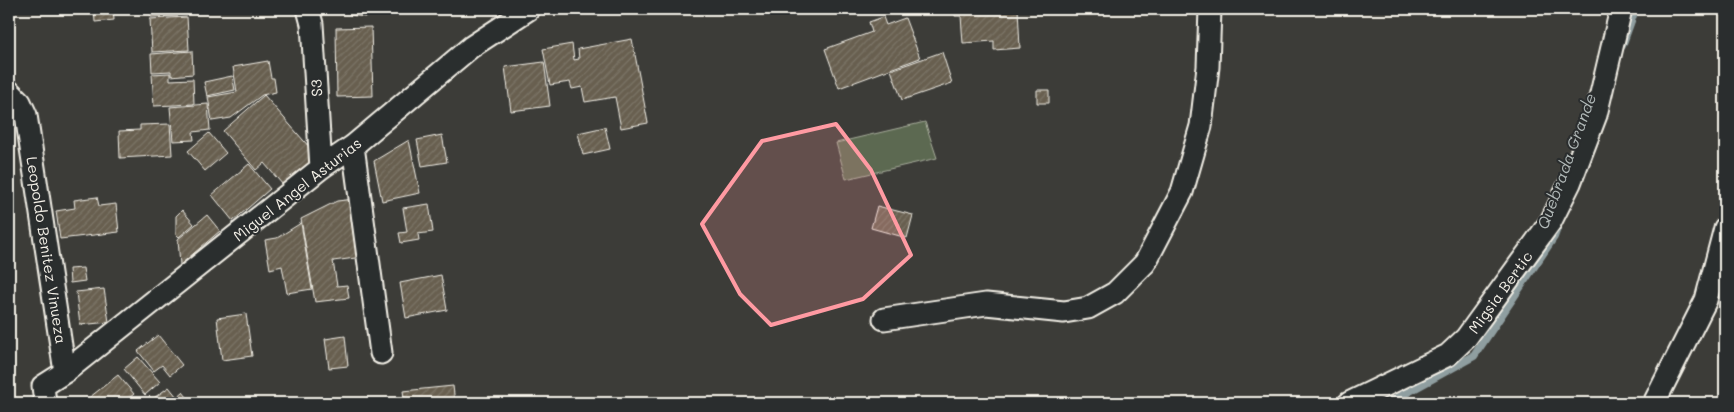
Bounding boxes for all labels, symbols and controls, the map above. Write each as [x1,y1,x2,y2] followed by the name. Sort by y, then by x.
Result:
[305,79,327,97] street label: S3
[1532,90,1600,232] water label: Quebrada Grande
[229,133,365,245] street label: Miguel Angel Asturias
[22,155,72,345] street label: Leopoldo Benitez Vinueza
[1463,247,1537,337] street label: Migsia Bertic

